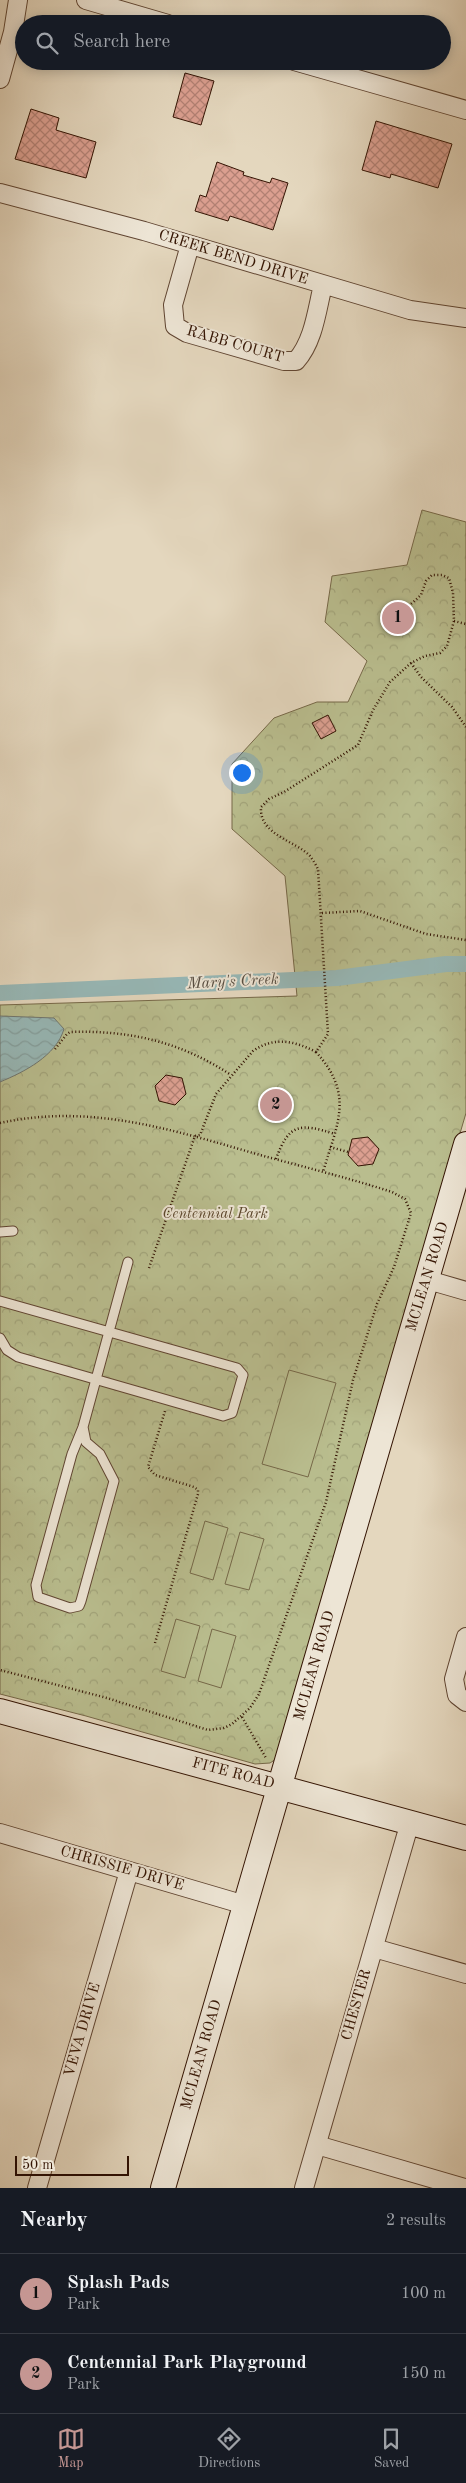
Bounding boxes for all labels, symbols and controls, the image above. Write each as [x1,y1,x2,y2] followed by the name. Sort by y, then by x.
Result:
[15,15,451,70] search box
[33,29,61,57] icon: search
[73,33,170,52] text: Search here
[156,228,310,288] street label: CREEK BEND DRIVE
[185,324,285,366] street label: RABB COURT
[382,599,414,637] pin: 1
[229,760,255,786] your location
[186,972,279,992] water label: Mary's Creek
[260,1086,292,1124] pin: 2
[162,1207,268,1222] park label: Centennial Park
[404,1220,452,1334] street label: MCLEAN ROAD
[292,1609,338,1723] street label: MCLEAN ROAD
[190,1756,276,1792] street label: FITE ROAD
[58,1844,186,1894] street label: CHRISSIE DRIVE
[340,1967,374,2042] street label: CHESTER
[62,1981,104,2079] street label: VEVA DRIVE
[179,1998,225,2112] street label: MCLEAN ROAD
[15,2153,129,2176] scale bar
[22,2158,53,2172] text: 50 m
[20,2210,88,2231] text: Nearby
[386,2213,446,2229] text: 2 results
[67,2274,169,2293] text: Splash Pads
[31,2286,41,2302] text: 1
[401,2286,446,2302] text: 100 m
[67,2297,100,2313] text: Park
[67,2354,307,2373] text: Centennial Park Playground
[31,2366,41,2382] text: 2
[401,2366,446,2382] text: 150 m
[67,2377,100,2393] text: Park
[57,2425,85,2472] tab: Map
[198,2425,260,2472] tab: Directions
[374,2425,409,2472] tab: Saved

